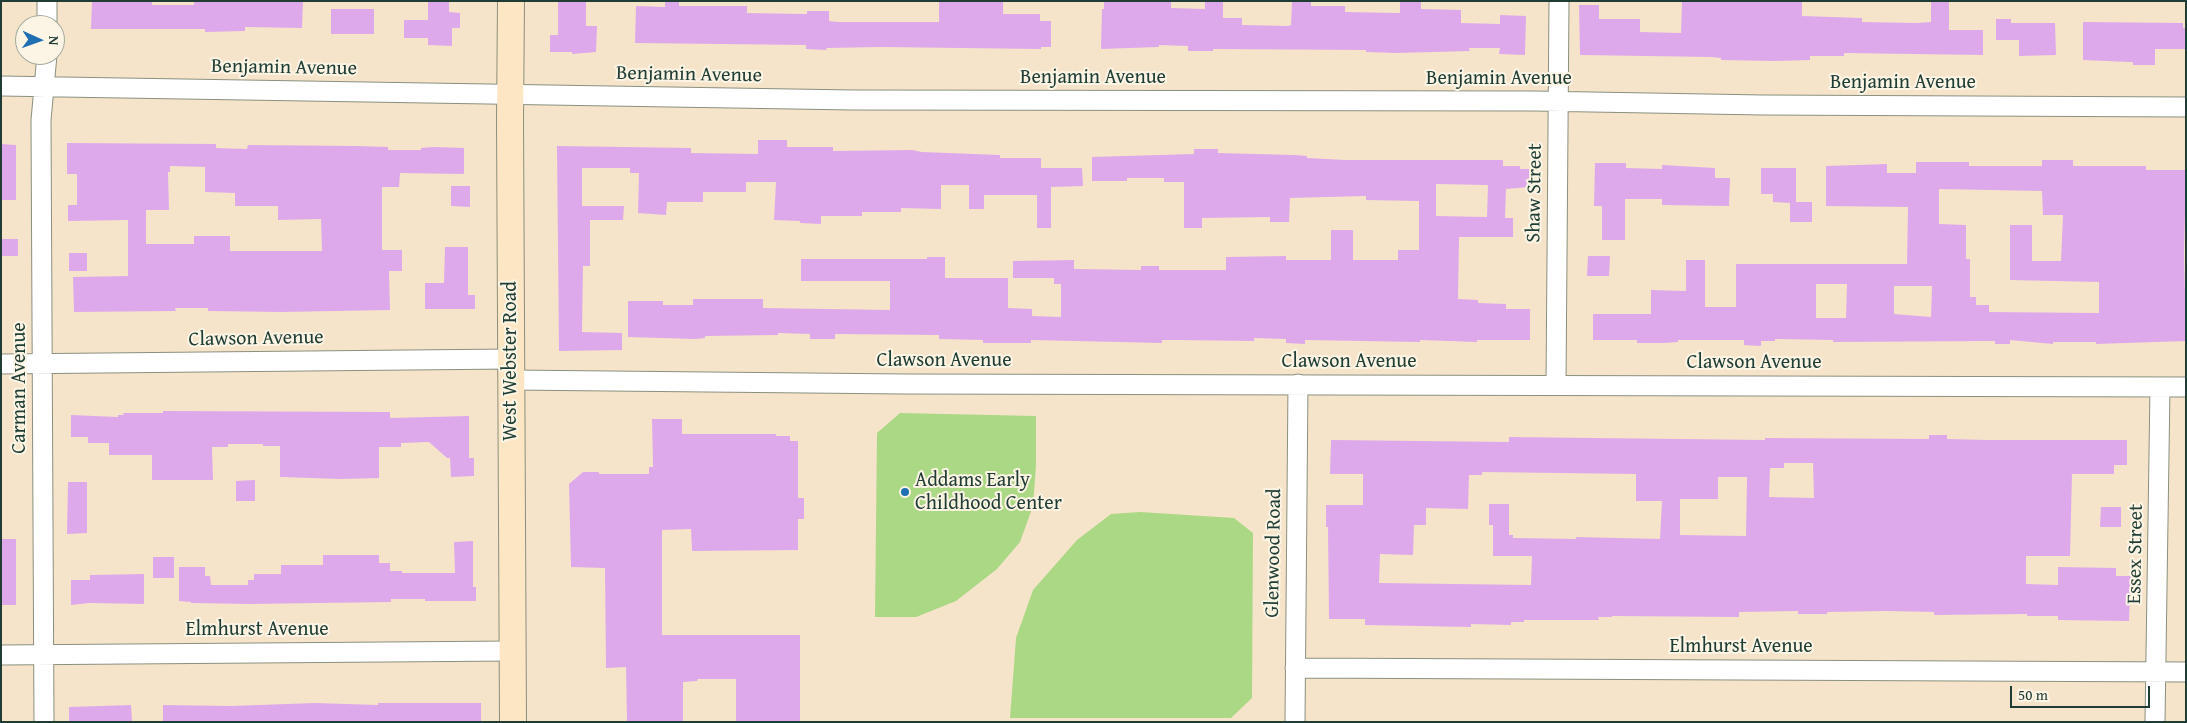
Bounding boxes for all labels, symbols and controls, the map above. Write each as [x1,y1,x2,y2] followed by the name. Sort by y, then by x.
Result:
[15,15,65,65] north arrow
[44,35,64,46] text: N
[211,55,357,81] street label: Benjamin Avenue
[616,62,762,88] street label: Benjamin Avenue
[1020,66,1166,90] street label: Benjamin Avenue
[1426,67,1572,91] street label: Benjamin Avenue
[1830,71,1976,95] street label: Benjamin Avenue
[1522,143,1548,243] street label: Shaw Street
[499,281,523,441] street label: West Webster Road
[8,322,32,454] street label: Carman Avenue
[188,326,324,352] street label: Clawson Avenue
[876,349,1012,373] street label: Clawson Avenue
[1281,350,1417,374] street label: Clawson Avenue
[1686,351,1822,375] street label: Clawson Avenue
[915,469,1062,516] place label: Addams Early Childhood Center
[899,486,911,498] marker: Addams Early Childhood Center
[1261,488,1287,618] street label: Glenwood Road
[2123,504,2149,604] street label: Essex Street
[185,618,329,642] street label: Elmhurst Avenue
[1669,635,1813,659] street label: Elmhurst Avenue
[2012,676,2152,708] scale bar
[2018,684,2048,705] text: 50 m

